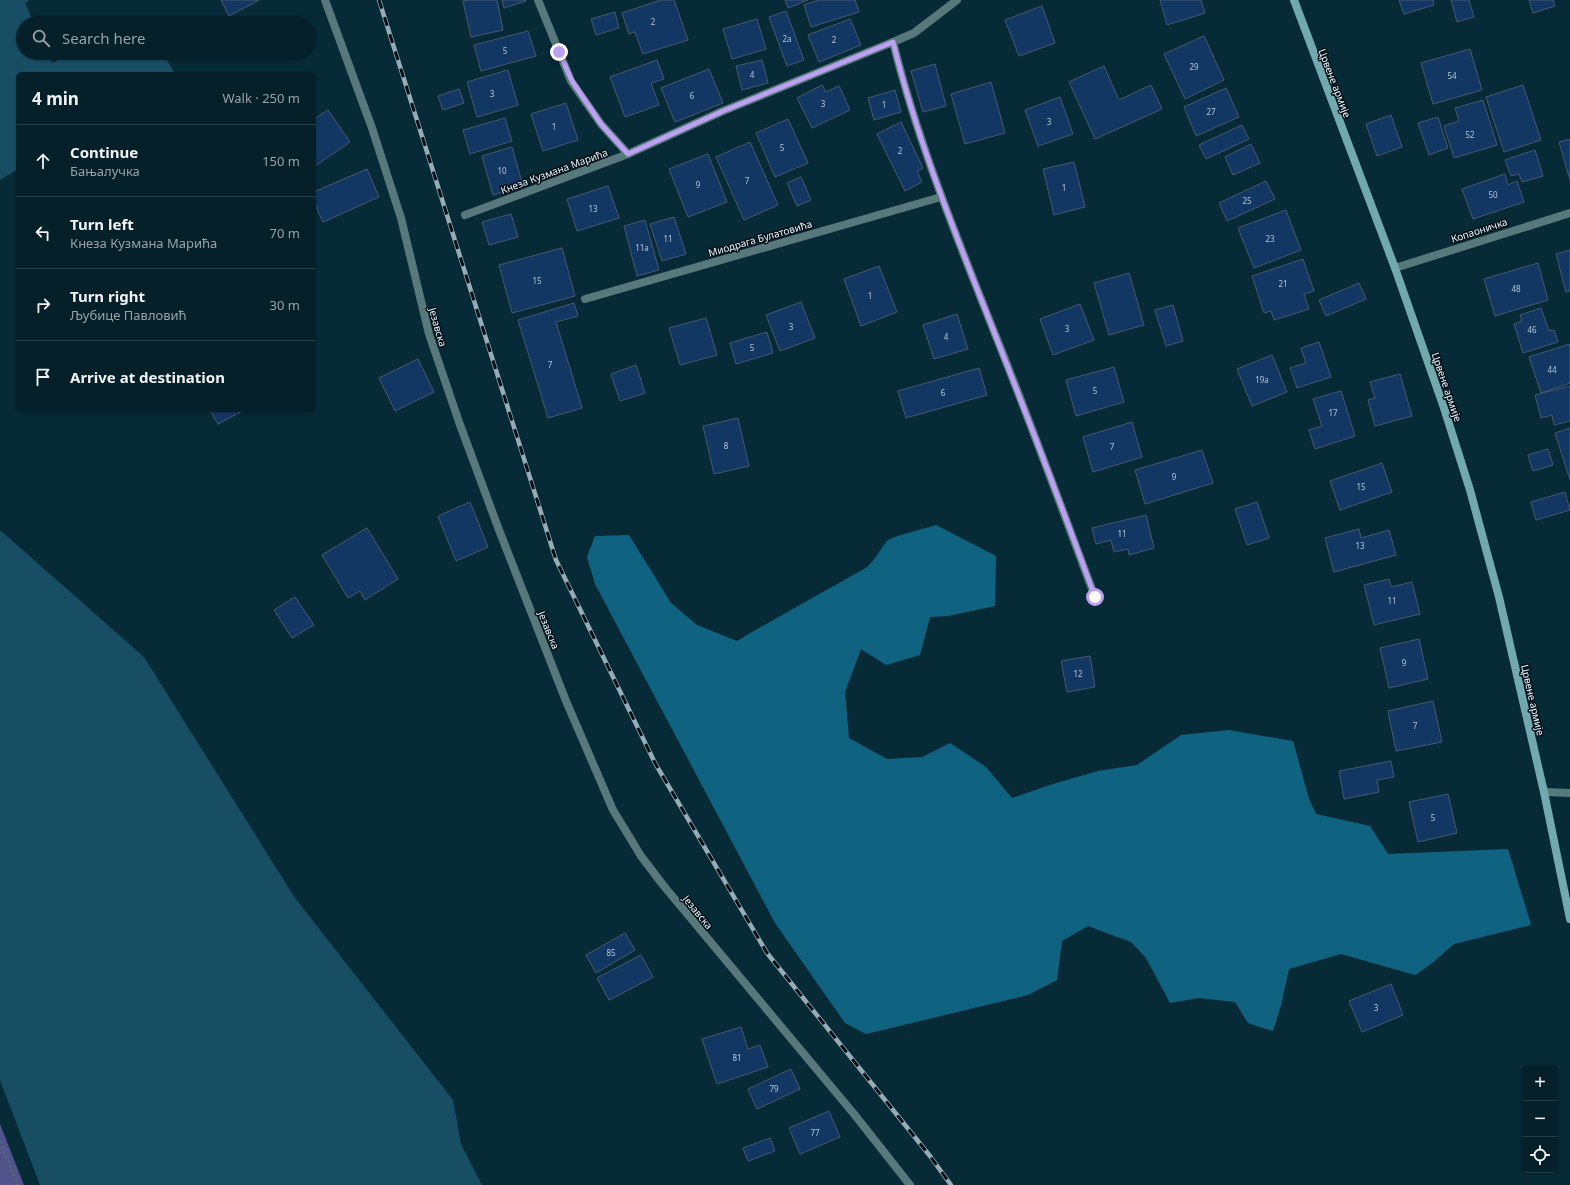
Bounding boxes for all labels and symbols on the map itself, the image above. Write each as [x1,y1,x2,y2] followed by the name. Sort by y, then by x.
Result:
[651,16,656,27] house number: 2
[782,33,792,44] house number: 2a
[832,34,837,45] house number: 2
[550,43,568,61] route end
[503,45,508,56] house number: 5
[1315,47,1355,120] street label: Црвене армије
[1189,61,1199,72] house number: 29
[750,69,755,80] house number: 4
[1447,70,1457,81] house number: 54
[490,88,495,99] house number: 3
[690,90,695,101] house number: 6
[821,98,826,109] house number: 3
[882,99,886,110] house number: 1
[1206,106,1216,117] house number: 27
[1047,116,1052,127] house number: 3
[552,121,556,132] house number: 1
[1465,129,1475,140] house number: 52
[780,142,785,153] house number: 5
[498,145,610,197] street label: Кнеза Кузмана Марића
[898,145,903,156] house number: 2
[497,165,507,176] house number: 10
[745,175,750,186] house number: 7
[696,179,701,190] house number: 9
[1062,182,1066,193] house number: 1
[1488,189,1498,200] house number: 50
[1242,195,1252,206] house number: 25
[588,203,598,214] house number: 13
[1449,214,1509,246] street label: Копаоничка
[706,216,814,260] street label: Миодрага Булатовића
[663,233,673,244] house number: 11
[1265,233,1275,244] house number: 23
[635,242,649,253] house number: 11a
[532,275,542,286] house number: 15
[1278,278,1288,289] house number: 21
[1511,283,1521,294] house number: 48
[868,290,872,301] house number: 1
[425,305,450,348] street label: Језавска
[789,321,794,332] house number: 3
[1065,323,1070,334] house number: 3
[1527,324,1537,335] house number: 46
[944,331,949,342] house number: 4
[750,342,755,353] house number: 5
[1429,350,1466,424] street label: Црвене армије
[548,359,553,370] house number: 7
[1547,364,1557,375] house number: 44
[1255,374,1269,385] house number: 19a
[1093,385,1098,396] house number: 5
[941,387,946,398] house number: 6
[1328,407,1338,418] house number: 17
[724,440,729,451] house number: 8
[1110,441,1115,452] house number: 7
[1172,471,1177,482] house number: 9
[1356,481,1366,492] house number: 15
[1117,528,1127,539] house number: 11
[1355,540,1365,551] house number: 13
[1086,588,1104,606] route start
[1387,595,1397,606] house number: 11
[535,608,563,651] street label: Језавска
[1402,657,1407,668] house number: 9
[1518,663,1548,737] street label: Црвене армије
[1073,668,1083,679] house number: 12
[1413,720,1418,731] house number: 7
[1431,812,1436,823] house number: 5
[679,891,716,932] street label: Језавска
[606,947,616,958] house number: 85
[1374,1002,1379,1013] house number: 3
[732,1052,742,1063] house number: 81
[769,1083,779,1094] house number: 79
[810,1127,820,1138] house number: 77

